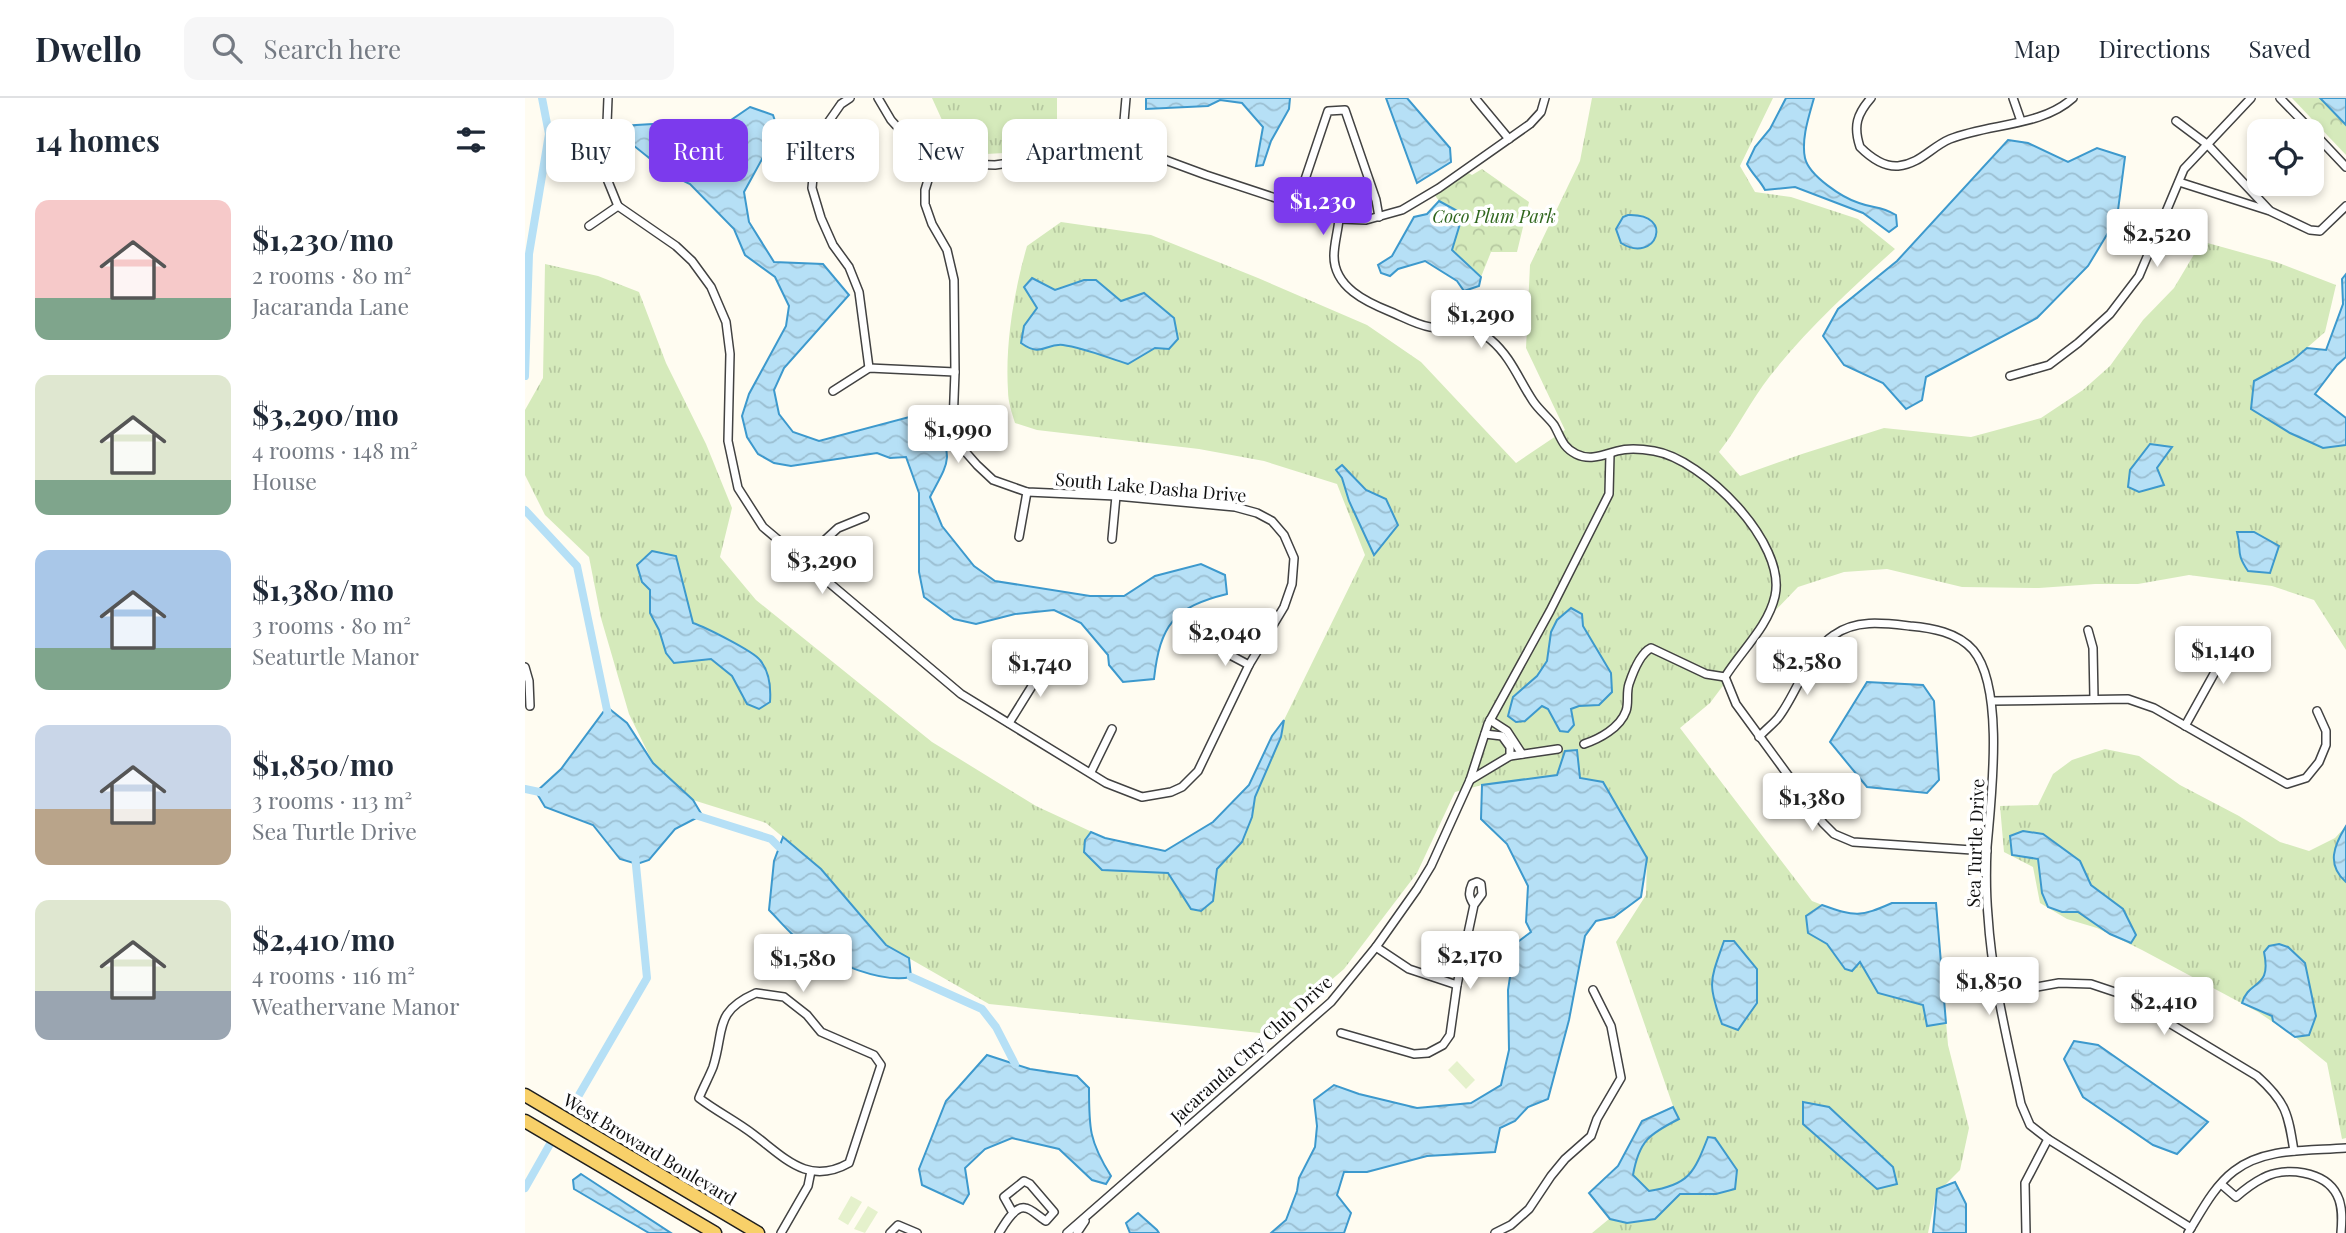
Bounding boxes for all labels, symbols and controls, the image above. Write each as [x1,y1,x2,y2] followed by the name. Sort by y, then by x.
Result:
[184,17,674,80] search box
[35,26,142,70] text: Dwello
[208,29,246,67] icon: search
[264,31,401,66] text: Search here
[2014,32,2060,64] text: Map
[2098,32,2211,64] text: Directions
[2249,32,2311,64] text: Saved
[546,119,635,182] chip: Buy
[649,119,748,182] chip: Rent
[762,119,879,182] chip: Filters
[893,119,988,182] chip: New
[1002,119,1167,182] chip: Apartment
[2247,119,2324,196] map controls
[2247,119,2324,196] button: locate
[35,120,160,160] text: 14 homes
[452,121,490,159] icon: filters
[1266,178,1380,237] pin: $1,230
[1290,184,1356,215] text: $1,230
[1432,204,1556,228] park label: Coco Plum Park
[2100,209,2214,269] pin: $2,520
[2123,216,2191,247] text: $2,520
[252,219,394,259] text: $1,230/mo
[91,228,175,312] icon: home
[252,259,412,290] text: 2 rooms · 80 m²
[252,290,409,321] text: Jacaranda Lane
[1424,290,1538,350] pin: $1,290
[1447,297,1515,328] text: $1,290
[252,394,399,434] text: $3,290/mo
[91,403,175,487] icon: home
[901,406,1015,465] pin: $1,990
[924,412,992,443] text: $1,990
[252,434,418,465] text: 4 rooms · 148 m²
[252,465,317,496] text: House
[1054,467,1248,507] street label: South Lake Dasha Drive
[765,536,879,596] pin: $3,290
[787,543,857,574] text: $3,290
[252,569,394,609] text: $1,380/mo
[91,578,175,662] icon: home
[1168,608,1282,668] pin: $2,040
[252,609,411,640] text: 3 rooms · 80 m²
[1188,615,1262,646] text: $2,040
[2166,626,2280,686] pin: $1,140
[2191,633,2255,664] text: $1,140
[1750,638,1864,697] pin: $2,580
[252,640,419,671] text: Seaturtle Manor
[983,640,1097,699] pin: $1,740
[1772,644,1842,675] text: $2,580
[1008,646,1072,677] text: $1,740
[252,744,394,784] text: $1,850/mo
[91,753,175,837] icon: home
[1755,774,1869,833] pin: $1,380
[1961,778,1989,908] street label: Sea Turtle Drive
[1779,780,1845,811] text: $1,380
[252,784,412,815] text: 3 rooms · 113 m²
[252,815,417,846] text: Sea Turtle Drive
[252,919,395,959] text: $2,410/mo
[91,928,175,1012] icon: home
[1413,932,1527,991] pin: $2,170
[746,934,860,994] pin: $1,580
[1437,938,1503,969] text: $2,170
[770,941,836,972] text: $1,580
[1932,958,2046,1017] pin: $1,850
[252,959,415,990] text: 4 rooms · 116 m²
[1956,964,2022,995] text: $1,850
[1164,970,1337,1129] street label: Jacaranda Ctry Club Drive
[2107,978,2221,1037] pin: $2,410
[2130,984,2198,1015] text: $2,410
[252,990,459,1021] text: Weathervane Manor
[558,1087,741,1211] street label: West Broward Boulevard

